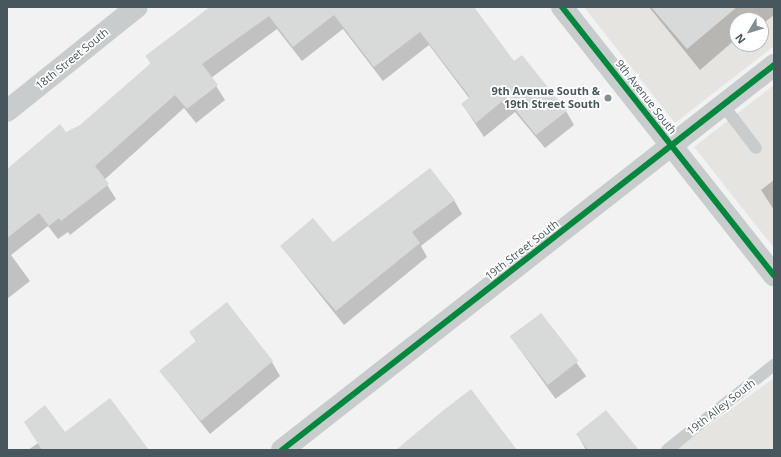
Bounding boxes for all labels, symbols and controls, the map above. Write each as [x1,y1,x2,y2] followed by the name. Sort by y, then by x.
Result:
[729,12,769,52] north arrow
[33,26,111,92] street label: 18th Street South
[731,31,749,47] text: N
[613,57,679,137] street label: 9th Avenue South
[491,85,600,111] place label: 9th Avenue South & 19th Street South
[603,93,613,103] marker: 9th Avenue South & 19th Street South
[483,217,561,283] street label: 19th Street South
[684,376,758,438] street label: 19th Alley South

